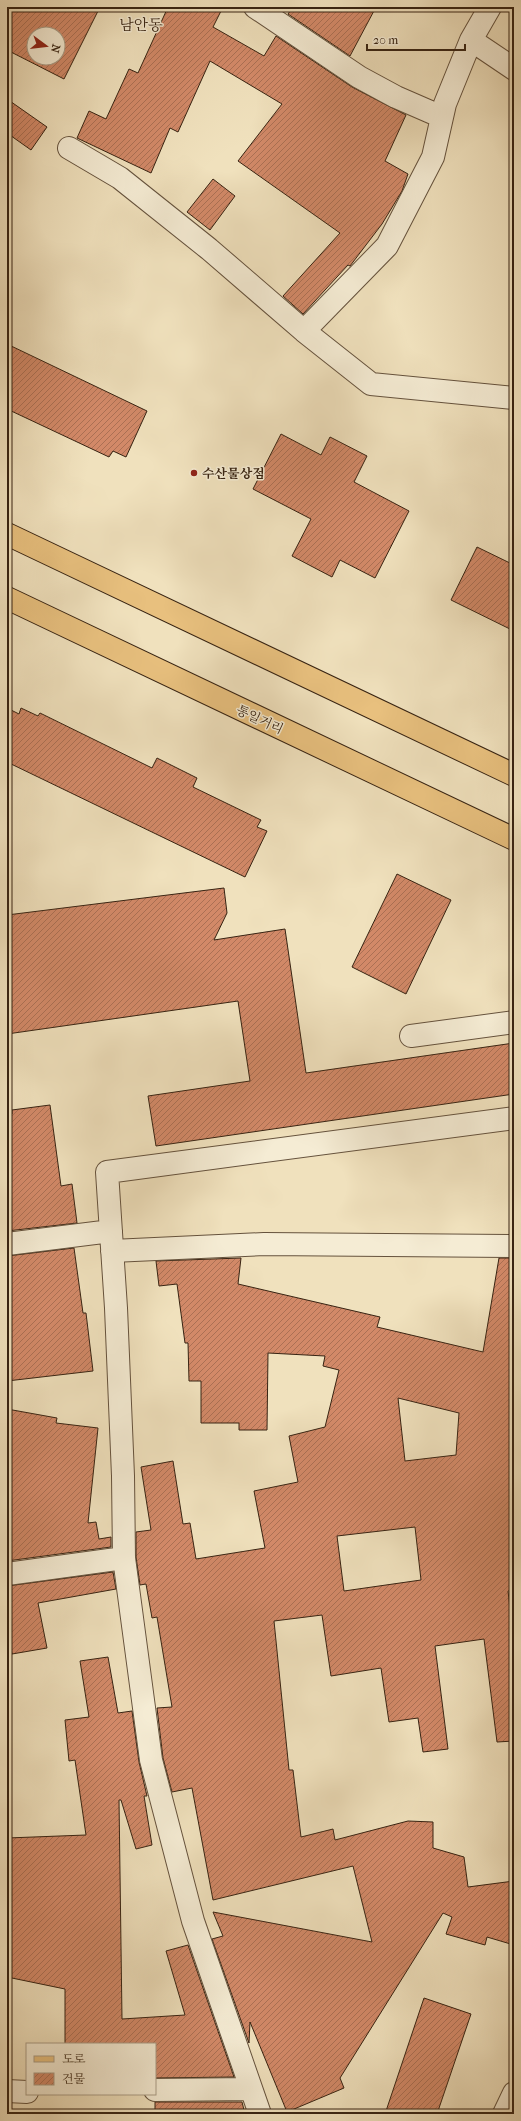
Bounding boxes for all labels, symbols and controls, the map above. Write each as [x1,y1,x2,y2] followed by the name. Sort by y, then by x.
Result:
[119,16,163,34] district label: 남안동
[26,26,66,66] north arrow
[367,26,465,52] scale bar
[373,33,398,47] text: 20 m
[48,43,63,55] text: N
[202,466,265,481] place label: 수산물상점
[189,468,199,478] marker: 수산물상점
[234,702,286,737] street label: 통일거리
[26,2043,156,2095] legend
[62,2052,86,2066] text: 도로
[62,2072,86,2086] text: 건물

